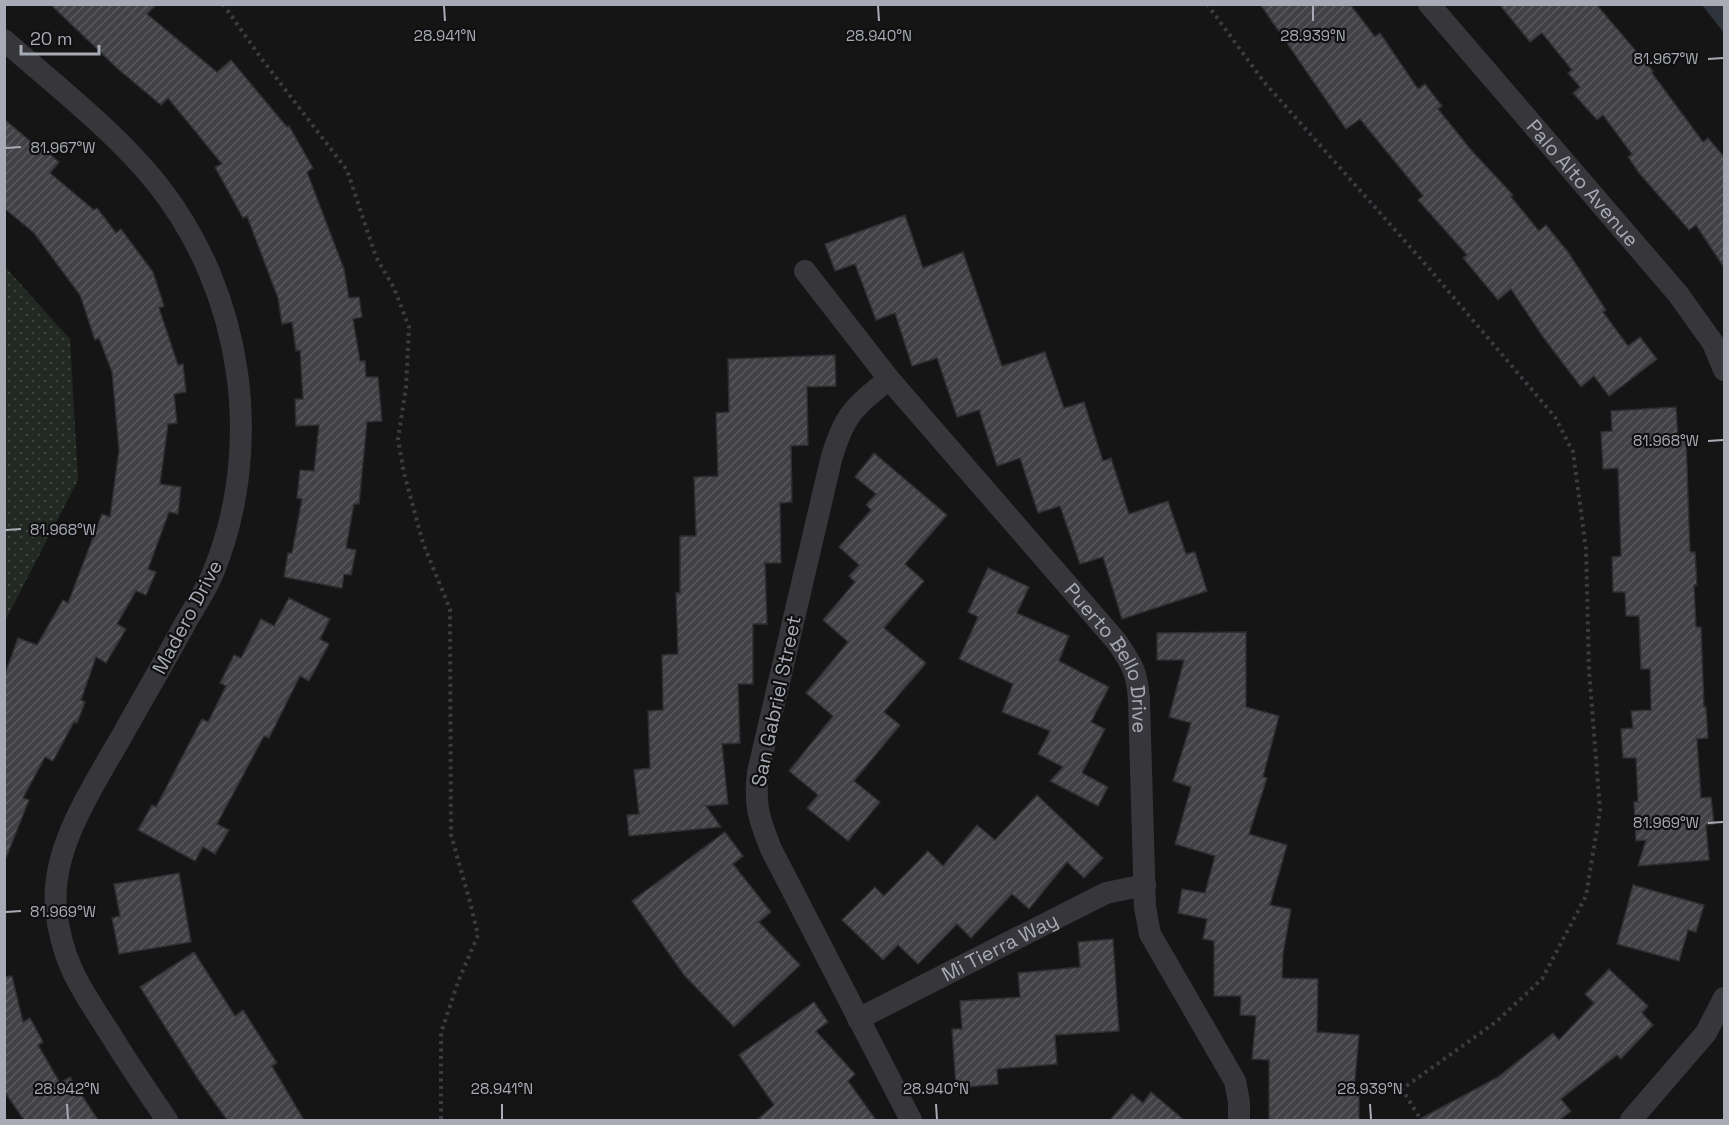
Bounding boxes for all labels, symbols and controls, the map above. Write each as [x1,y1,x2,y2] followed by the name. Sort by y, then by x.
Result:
[21,18,99,56] scale bar
[414,26,476,45] text: 28.941°N
[846,26,912,45] text: 28.940°N
[1280,26,1346,45] text: 28.939°N
[30,27,73,50] text: 20 m
[1634,49,1698,68] text: 81.967°W
[1521,114,1645,252] street label: Palo Alto Avenue
[31,138,95,157] text: 81.967°W
[1633,431,1699,450] text: 81.968°W
[30,520,96,539] text: 81.968°W
[146,555,228,679] street label: Madero Drive
[1059,578,1153,734] street label: Puerto Bello Drive
[745,613,807,789] street label: San Gabriel Street
[1633,813,1699,832] text: 81.969°W
[30,902,96,921] text: 81.969°W
[937,907,1062,987] street label: Mi Tierra Way
[34,1079,100,1098] text: 28.942°N
[471,1079,533,1098] text: 28.941°N
[903,1079,969,1098] text: 28.940°N
[1337,1079,1403,1098] text: 28.939°N

